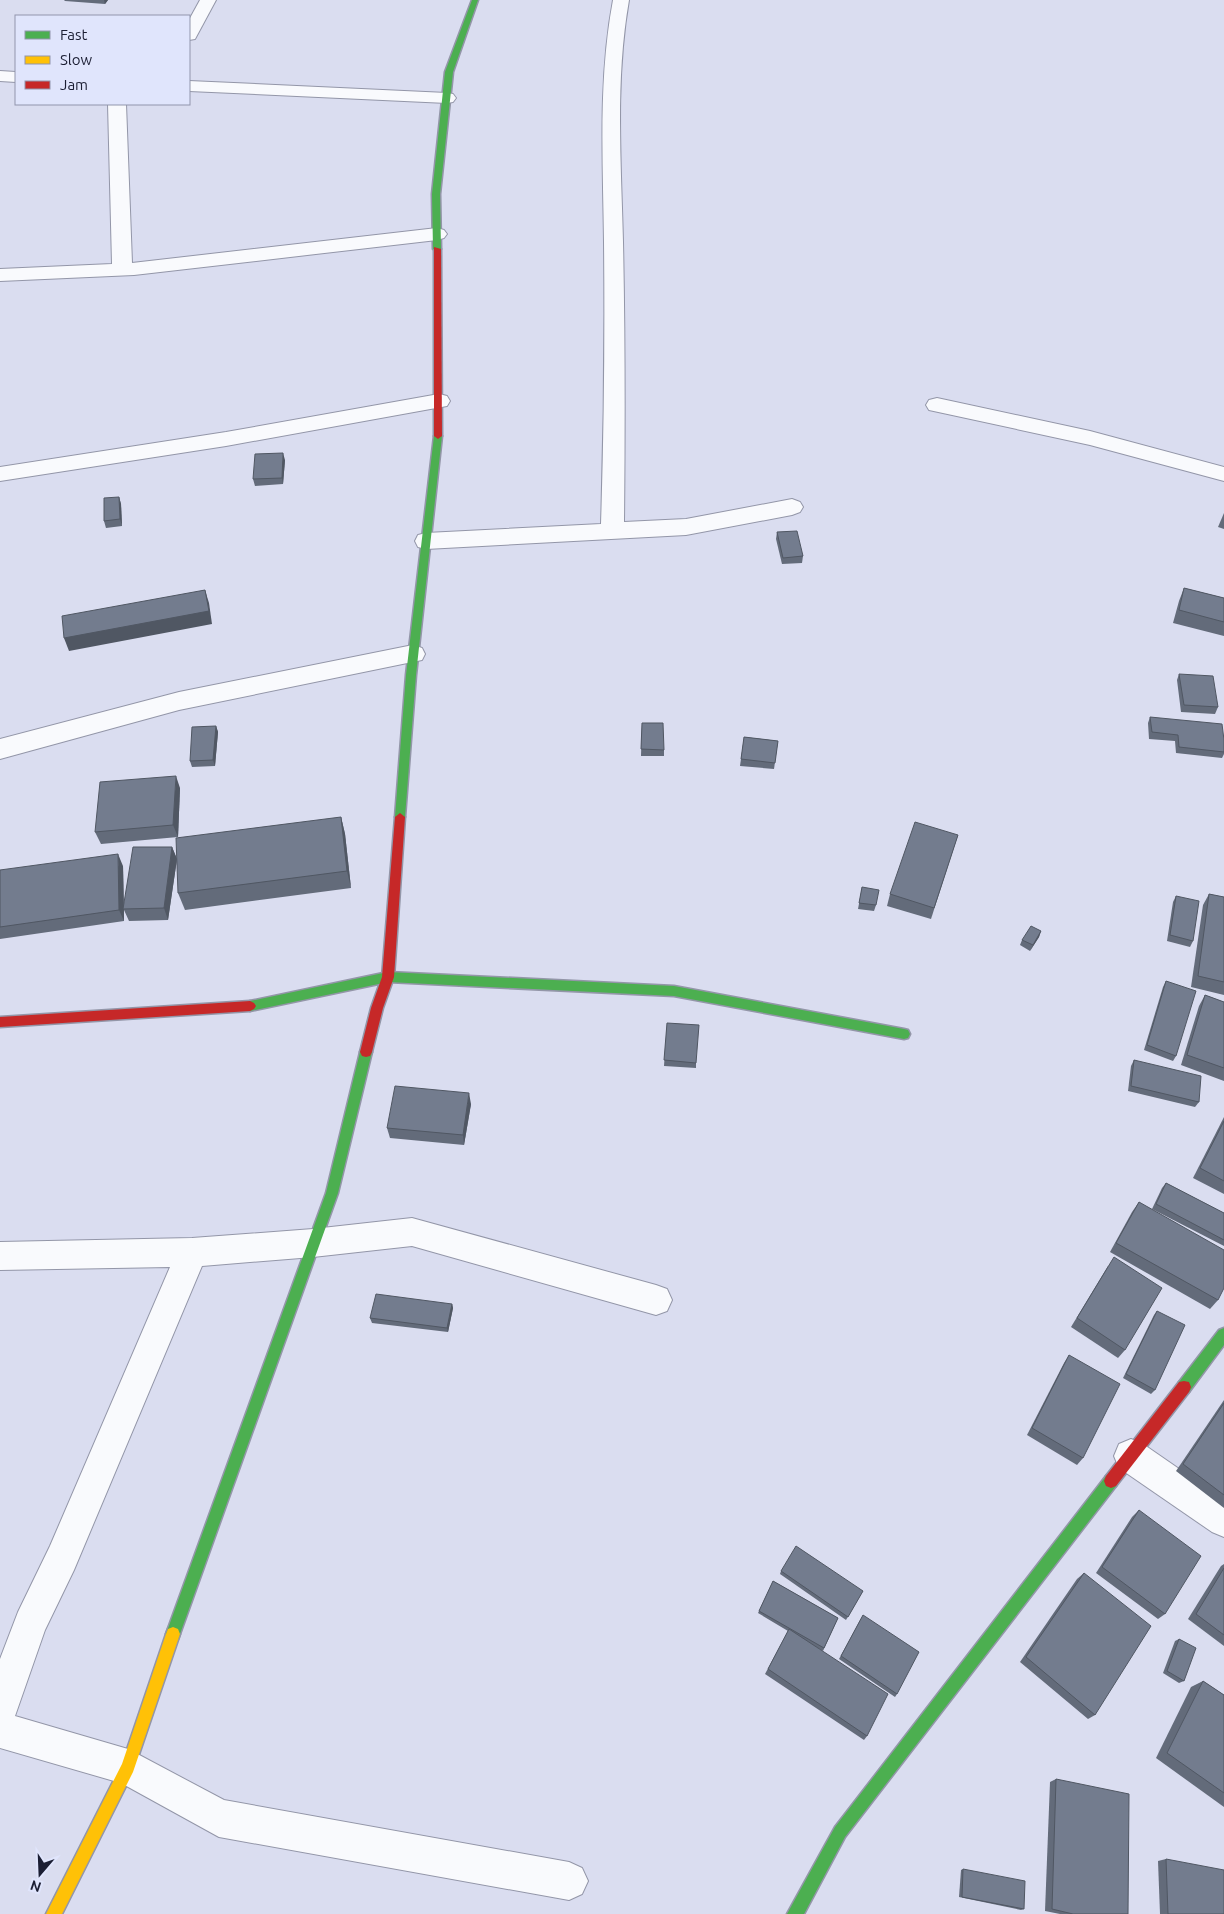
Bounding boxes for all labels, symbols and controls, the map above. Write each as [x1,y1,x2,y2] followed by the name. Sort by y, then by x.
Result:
[15,15,190,105] legend
[60,26,88,43] text: Fast
[60,51,93,68] text: Slow
[60,76,88,93] text: Jam
[15,1849,65,1899] north arrow
[28,1877,43,1896] text: N

